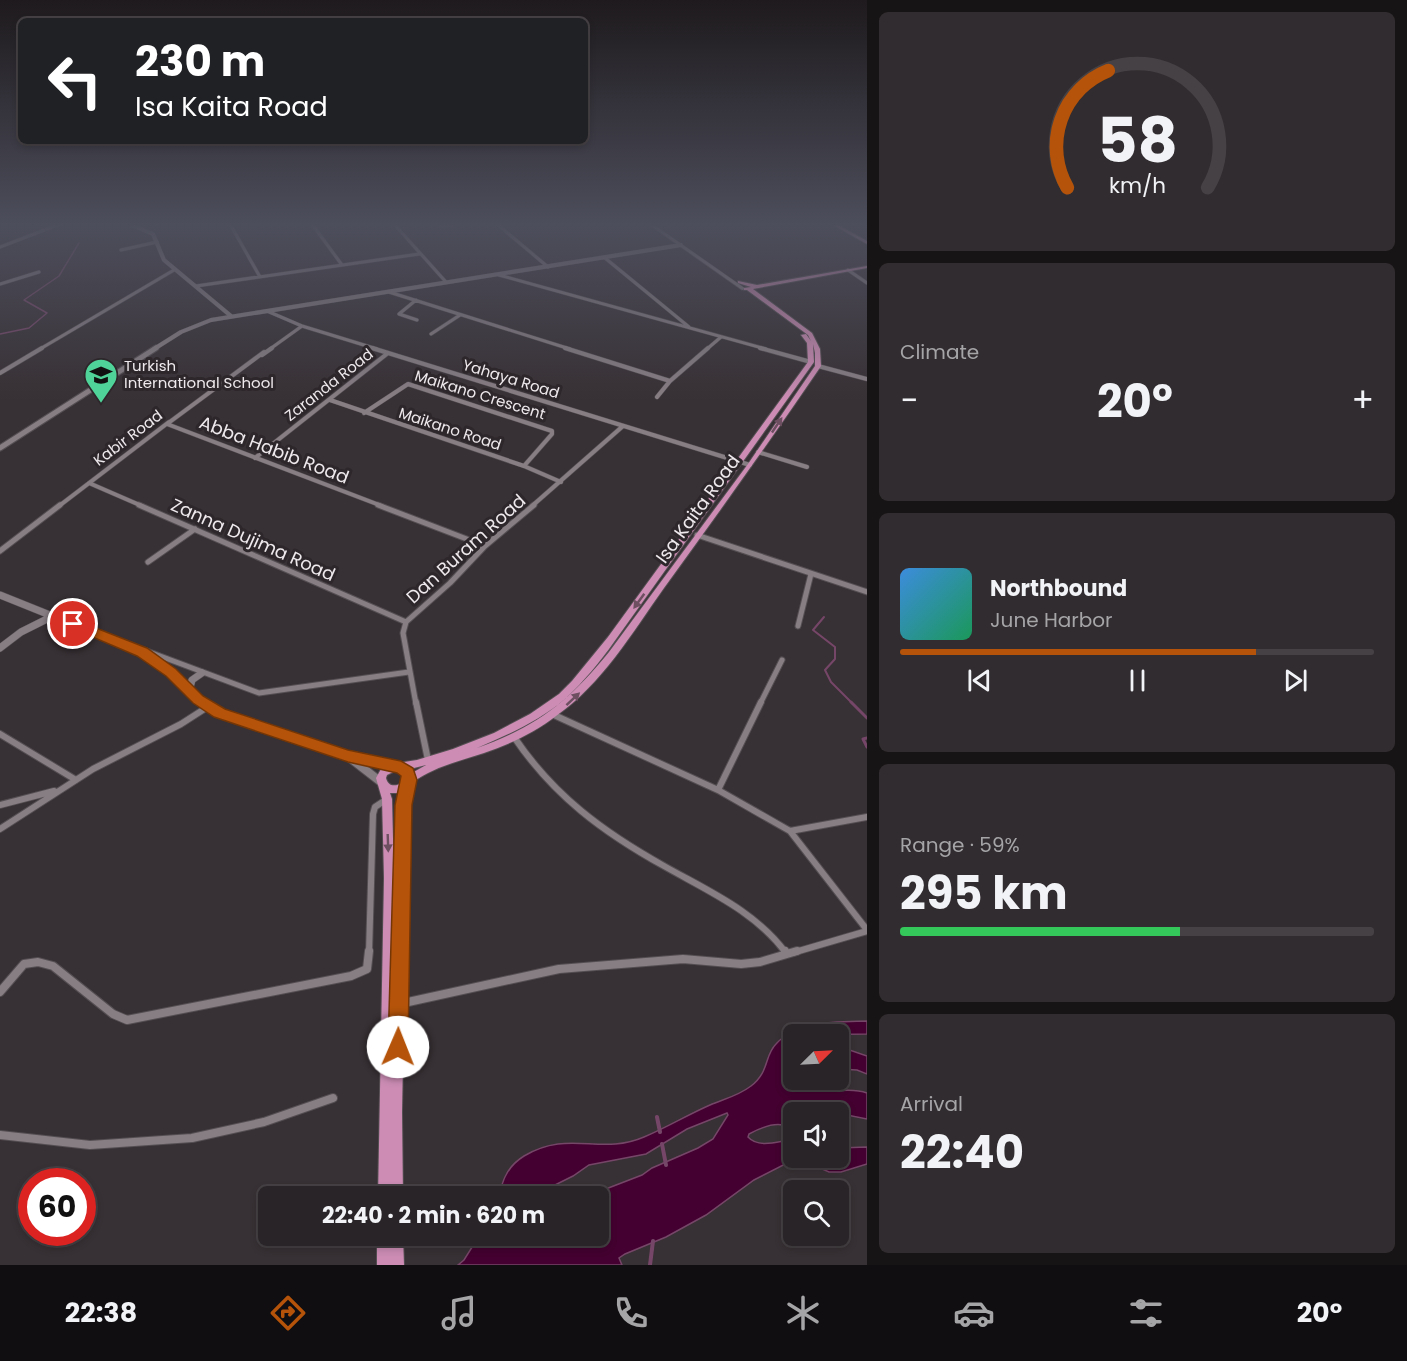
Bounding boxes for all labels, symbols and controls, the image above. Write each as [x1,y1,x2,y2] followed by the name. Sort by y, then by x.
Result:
[135,32,265,91] text: 230 m
[36,42,114,120] icon: left
[135,88,328,125] text: Isa Kaita Road
[1097,96,1177,184] text: 58
[1108,171,1166,202] text: km/h
[900,338,979,366] text: Climate
[280,343,377,426] street label: Zaranda Road
[460,354,562,403] street label: Yahaya Road
[124,355,274,393] place label: Turkish International School
[83,357,119,404] school or university icon: Turkish International School
[412,365,548,424] street label: Maikano Crescent
[1097,370,1173,433] text: 20°
[900,377,918,424] text: −
[1351,377,1374,424] text: +
[396,402,504,455] street label: Maikano Road
[89,405,167,471] street label: Kabir Road
[196,409,353,490] street label: Abba Habib Road
[771,417,783,433] one-way arrow
[650,449,745,568] street label: Isa Kaita Road
[401,488,531,609] street label: Dan Buram Road
[167,492,339,587] street label: Zanna Dujima Road
[990,573,1127,604] text: Northbound
[633,594,645,609] one-way arrow
[47,598,98,649] pin
[990,606,1113,634] text: June Harbor
[56,607,89,640] icon: arrive
[963,664,996,697] icon: previous
[1121,664,1154,697] icon: pause
[1279,664,1312,697] icon: next
[565,693,580,706] one-way arrow
[900,831,1020,859] text: Range · 59%
[383,834,393,853] one-way arrow
[900,862,1068,925] text: 295 km
[366,1015,430,1079] position arrow
[783,1024,849,1090] north arrow
[783,1024,849,1246] map controls
[900,1090,963,1118] text: Arrival
[783,1102,849,1168] button: sound
[900,1121,1024,1184] text: 22:40
[18,1168,96,1246] speed limit sign: 60
[783,1180,849,1246] button: search
[322,1200,545,1231] text: 22:40 · 2 min · 620 m
[267,1292,309,1334] icon: directions
[438,1292,480,1334] icon: music
[610,1292,652,1334] icon: phone
[782,1292,824,1334] icon: climate
[953,1292,995,1334] icon: car
[1125,1292,1167,1334] icon: filters
[65,1294,137,1331] text: 22:38
[1297,1294,1342,1331] text: 20°

